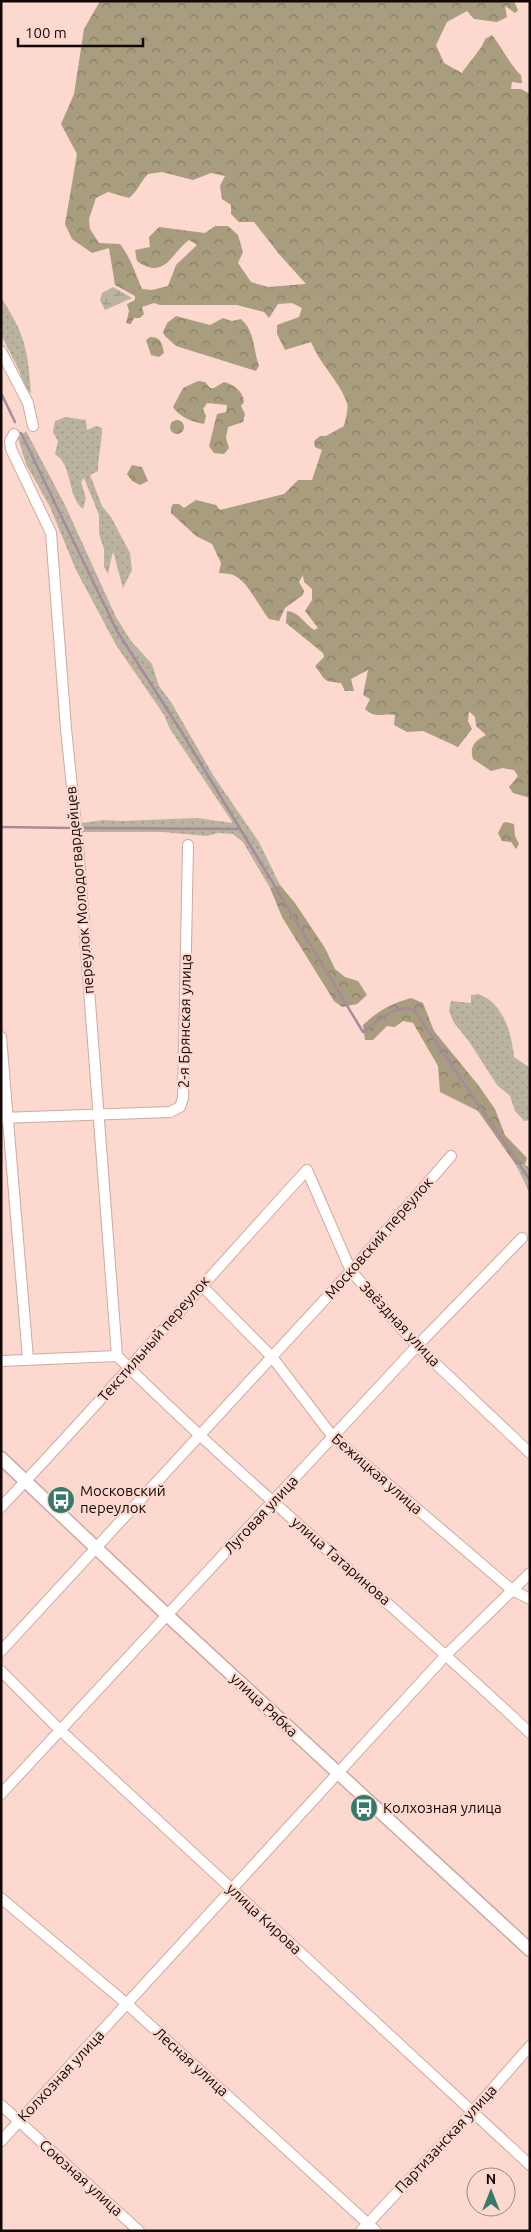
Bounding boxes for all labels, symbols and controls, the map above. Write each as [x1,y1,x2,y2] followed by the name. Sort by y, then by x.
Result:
[18,15,142,47] scale bar
[25,24,67,41] text: 100 m
[62,785,97,995] street label: переулок Молодогвардейцев
[175,954,194,1088] street label: 2-я Брянская улица
[321,1173,436,1302] street label: Московский переулок
[94,1272,213,1405] street label: Текстильный переулок
[357,1278,444,1370] street label: Звёздная улица
[329,1430,426,1518] street label: Бежицкая улица
[220,1472,301,1557] street label: Луговая улица
[80,1482,166,1516] place label: Московский переулок
[46,1485,76,1515] bus stop icon: Московский переулок
[288,1513,394,1608] street label: улица Татаринова
[227,1669,301,1740] street label: улица Рябка
[349,1793,379,1823] bus stop icon: Колхозная улица
[383,1799,502,1816] place label: Колхозная улица
[223,1880,305,1958] street label: улица Кирова
[150,2024,232,2100] street label: Лесная улица
[14,2026,107,2125] street label: Колхозная улица
[391,2081,500,2196] street label: Партизанская улица
[36,2136,126,2219] street label: Союзная улица
[466,2167,516,2217] north arrow
[486,2171,496,2187] text: N

